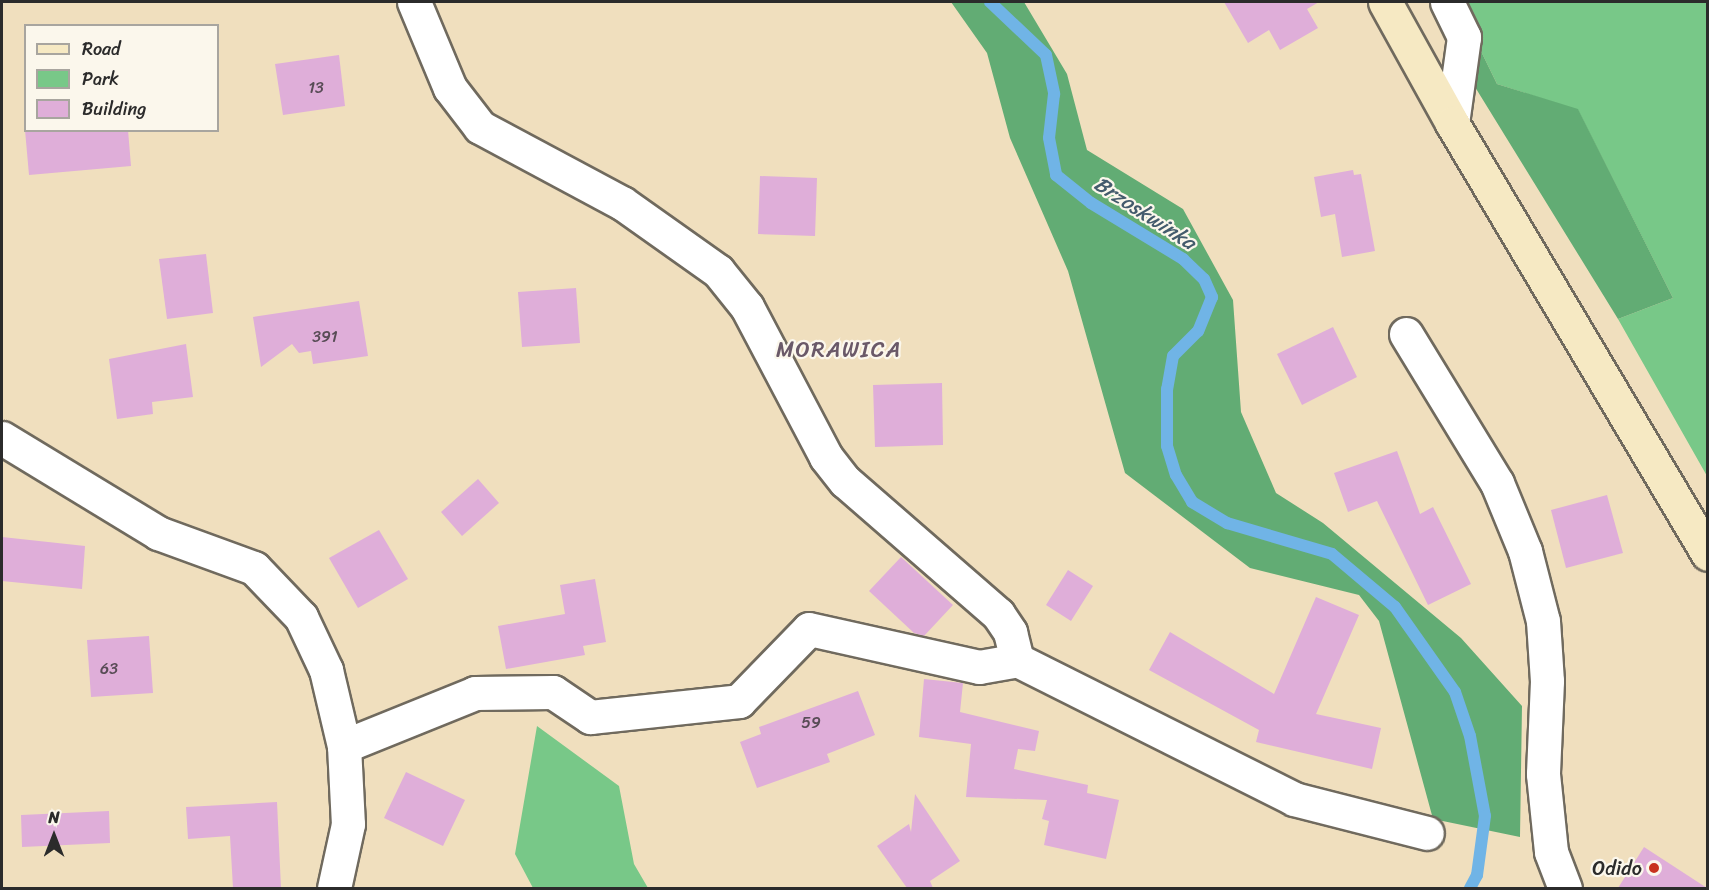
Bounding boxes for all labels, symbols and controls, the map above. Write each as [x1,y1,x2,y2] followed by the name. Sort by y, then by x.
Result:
[24,24,219,132] legend
[82,33,121,65] text: Road
[82,63,119,95] text: Park
[308,78,324,98] house number: 13
[82,93,146,125] text: Building
[1090,171,1200,255] water label: Brzoskwinka
[312,327,338,347] house number: 391
[777,337,901,363] district label: MORAWICA
[100,659,118,679] house number: 63
[801,713,821,733] house number: 59
[48,803,60,832] text: N
[24,806,84,866] north arrow
[1592,856,1642,880] place label: Odido
[1647,861,1661,875] marker: Odido

